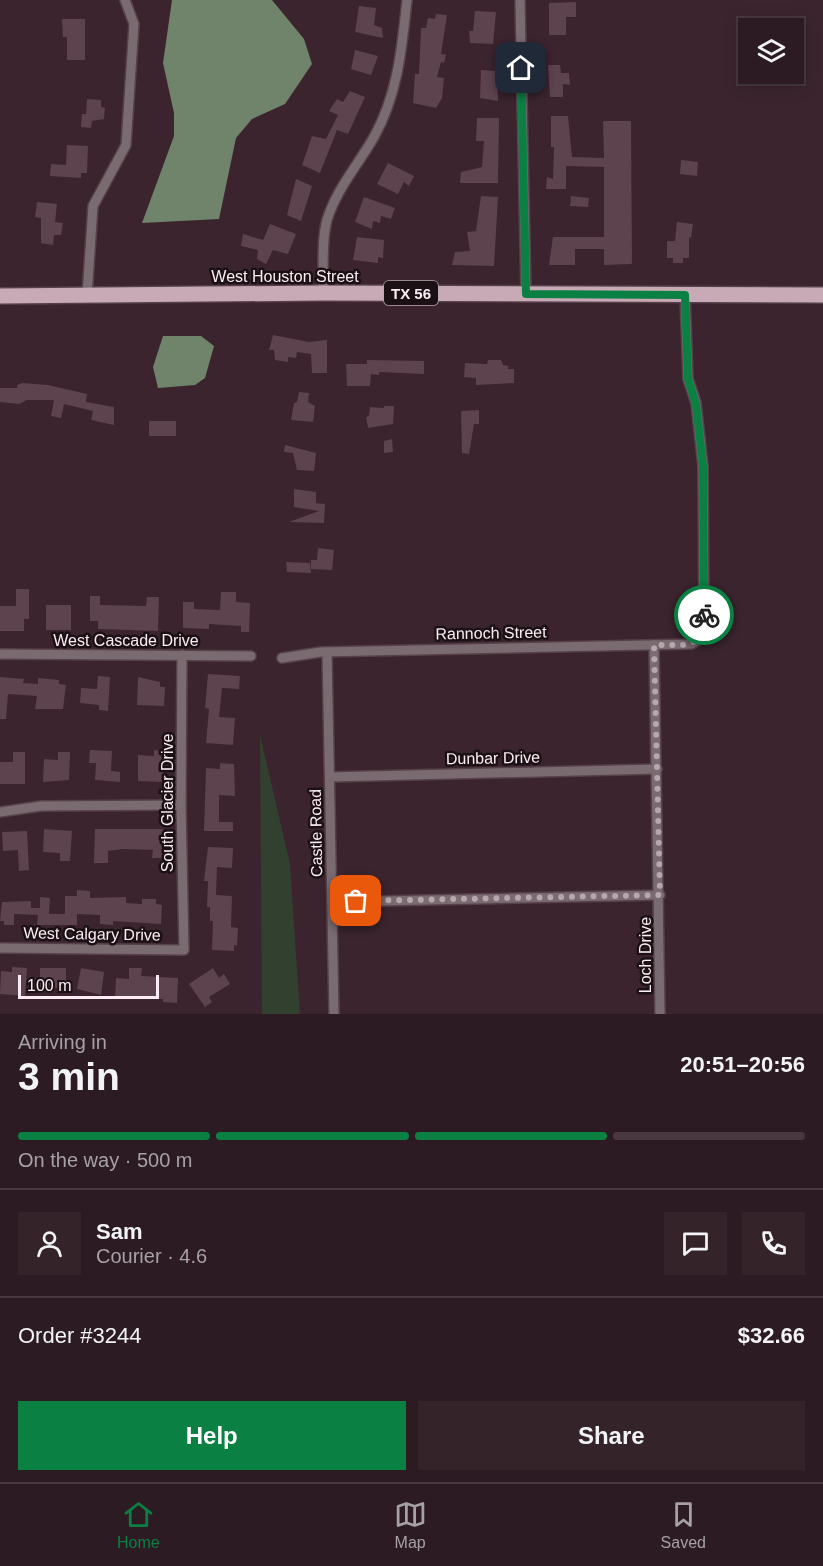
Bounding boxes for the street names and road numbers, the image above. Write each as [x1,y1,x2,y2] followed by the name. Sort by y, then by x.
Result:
[211,268,359,285] street label: West Houston Street
[384,281,438,305] road number: TX 56
[435,624,547,642] street label: Rannoch Street
[53,632,199,649] street label: West Cascade Drive
[159,734,176,872] street label: South Glacier Drive
[446,749,540,767] street label: Dunbar Drive
[307,789,325,877] street label: Castle Road
[637,917,654,993] street label: Loch Drive
[23,924,161,944] street label: West Calgary Drive

